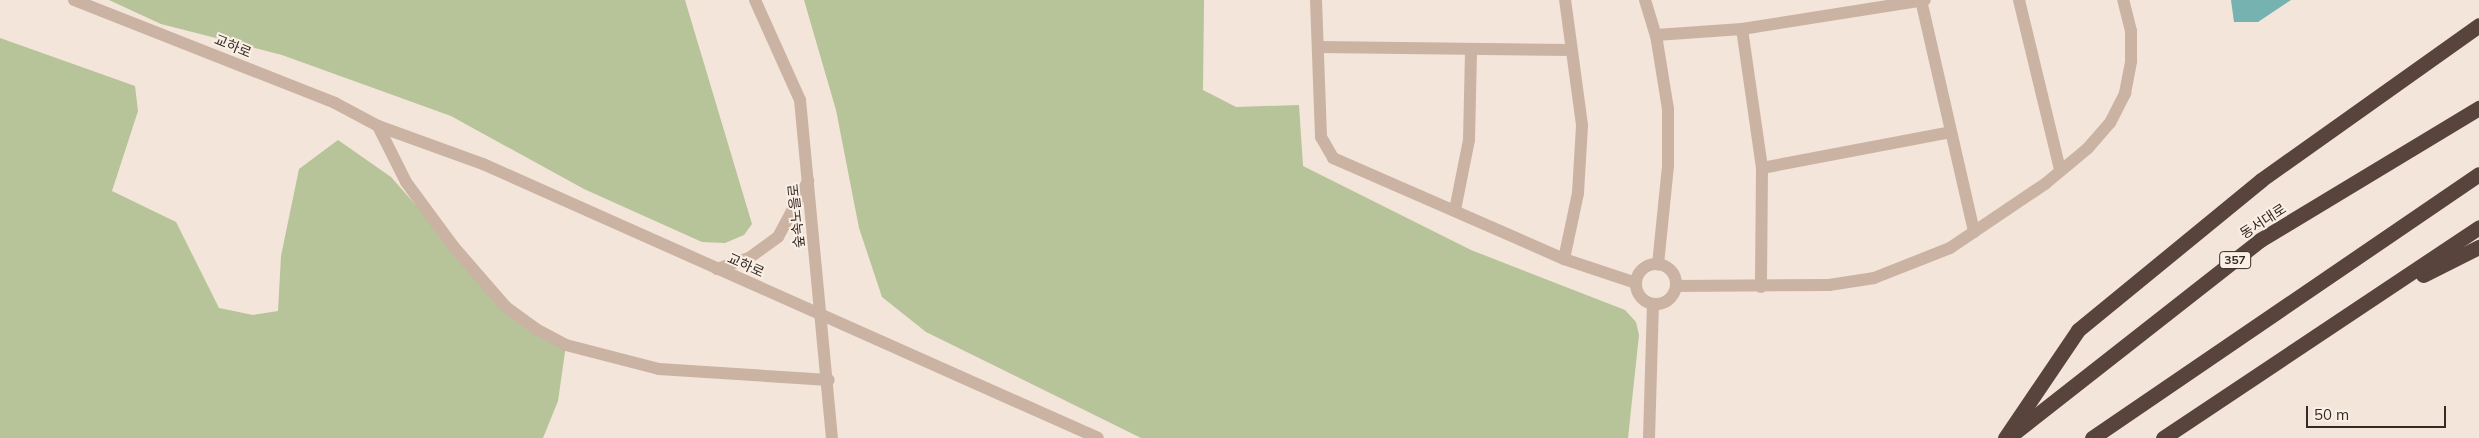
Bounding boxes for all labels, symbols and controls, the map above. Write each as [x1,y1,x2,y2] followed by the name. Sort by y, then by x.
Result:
[212,31,254,61] street label: 교하로
[784,183,808,249] street label: 숲속노을로
[2237,200,2289,242] street label: 동서대로
[725,249,767,281] street label: 교하로
[2219,250,2251,270] road number: 357
[2309,396,2449,428] scale bar
[2314,405,2349,424] text: 50 m

